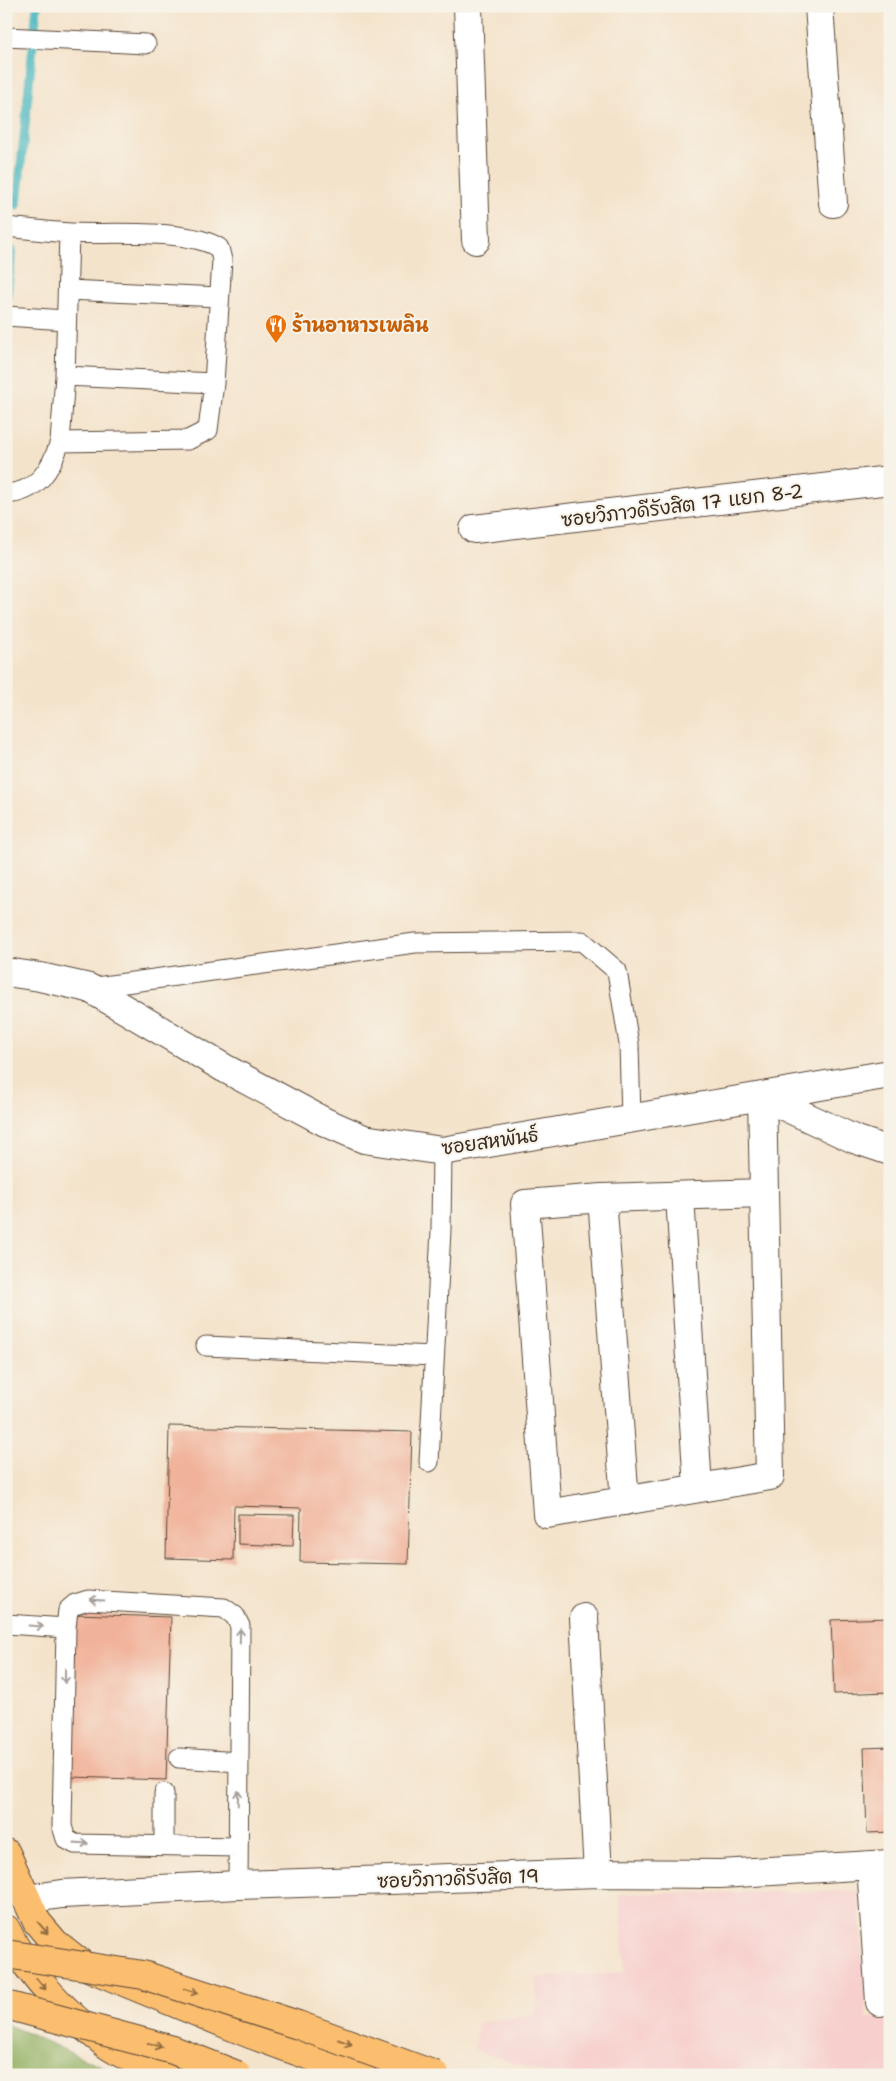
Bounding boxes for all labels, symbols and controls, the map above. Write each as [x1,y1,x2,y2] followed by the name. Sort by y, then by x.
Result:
[292,312,429,338] place label: ร้านอาหารเพลิน
[264,313,288,344] restaurant icon: ร้านอาหารเพลิน
[560,478,804,533] street label: ซอยวิภาวดีรังสิต 17 แยก 8-2
[440,1122,540,1161] street label: ซอยสหพันธ์
[89,1596,105,1605] one-way arrow
[28,1621,44,1630] one-way arrow
[235,1628,245,1644] one-way arrow
[60,1668,70,1684] one-way arrow
[233,1790,243,1806] one-way arrow
[73,1839,89,1848] one-way arrow
[377,1863,540,1894] street label: ซอยวิภาวดีรังสิต 19
[37,1921,48,1934] one-way arrow
[36,1978,47,1991] one-way arrow
[183,1986,199,1996] one-way arrow
[337,2038,352,2047] one-way arrow
[146,2041,162,2050] one-way arrow

